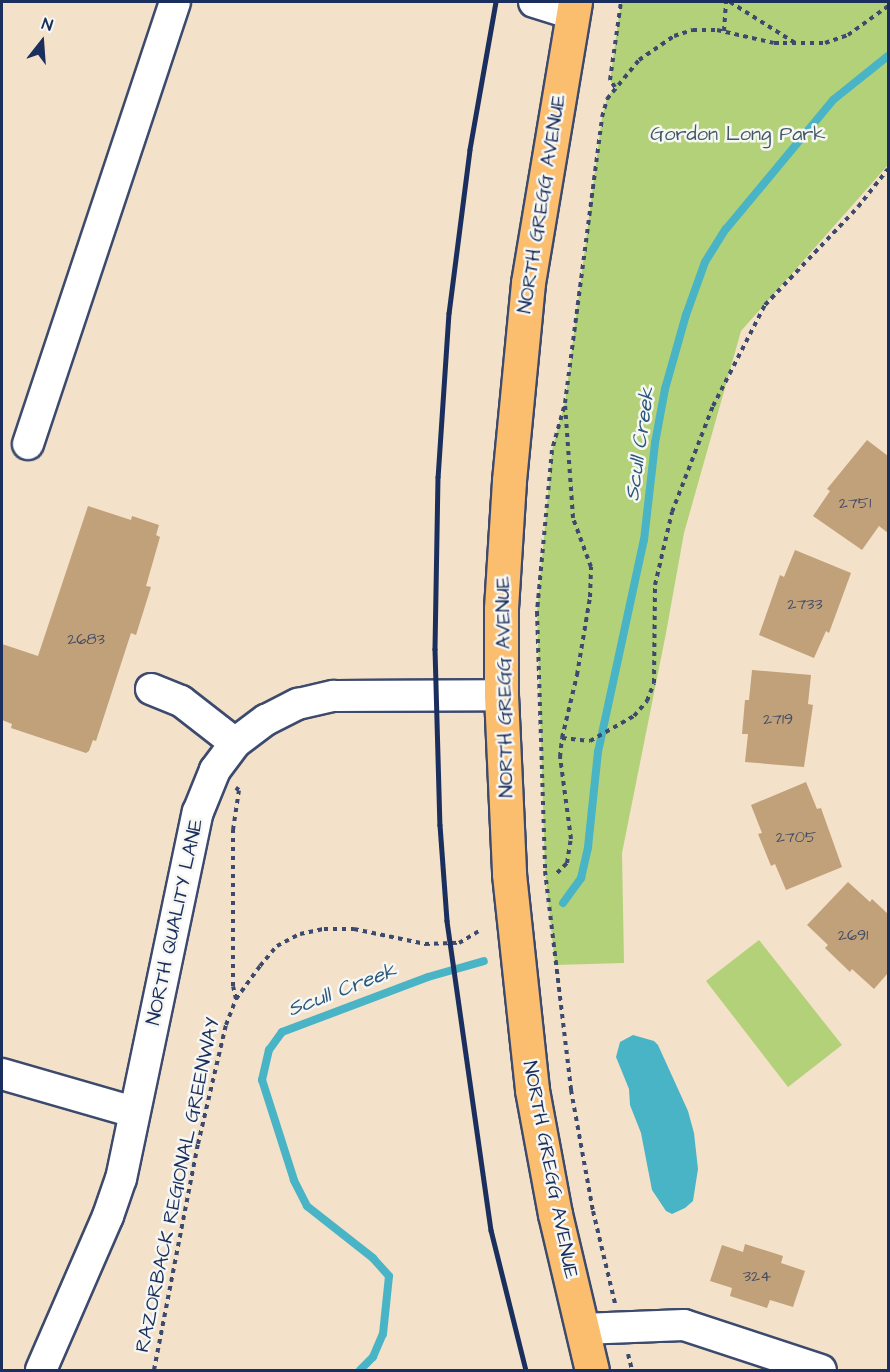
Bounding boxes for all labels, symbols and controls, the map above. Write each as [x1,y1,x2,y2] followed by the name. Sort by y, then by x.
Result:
[12,12,72,72] north arrow
[39,13,55,37] text: N
[513,93,571,315] street label: NORTH GREGG AVENUE
[650,122,826,146] park label: Gordon Long Park
[620,386,660,502] water label: Scull Creek
[839,493,871,513] house number: 2751
[491,576,519,798] street label: NORTH GREGG AVENUE
[787,594,823,614] house number: 2733
[67,629,105,649] house number: 2683
[763,709,793,729] house number: 2719
[141,817,209,1027] street label: NORTH QUALITY LANE
[776,827,816,847] house number: 2705
[838,925,868,945] house number: 2691
[284,958,400,1022] water label: Scull Creek
[131,1015,225,1355] street label: RAZORBACK REGIONAL GREENWAY
[517,1059,583,1281] street label: NORTH GREGG AVENUE
[743,1266,771,1286] house number: 324

